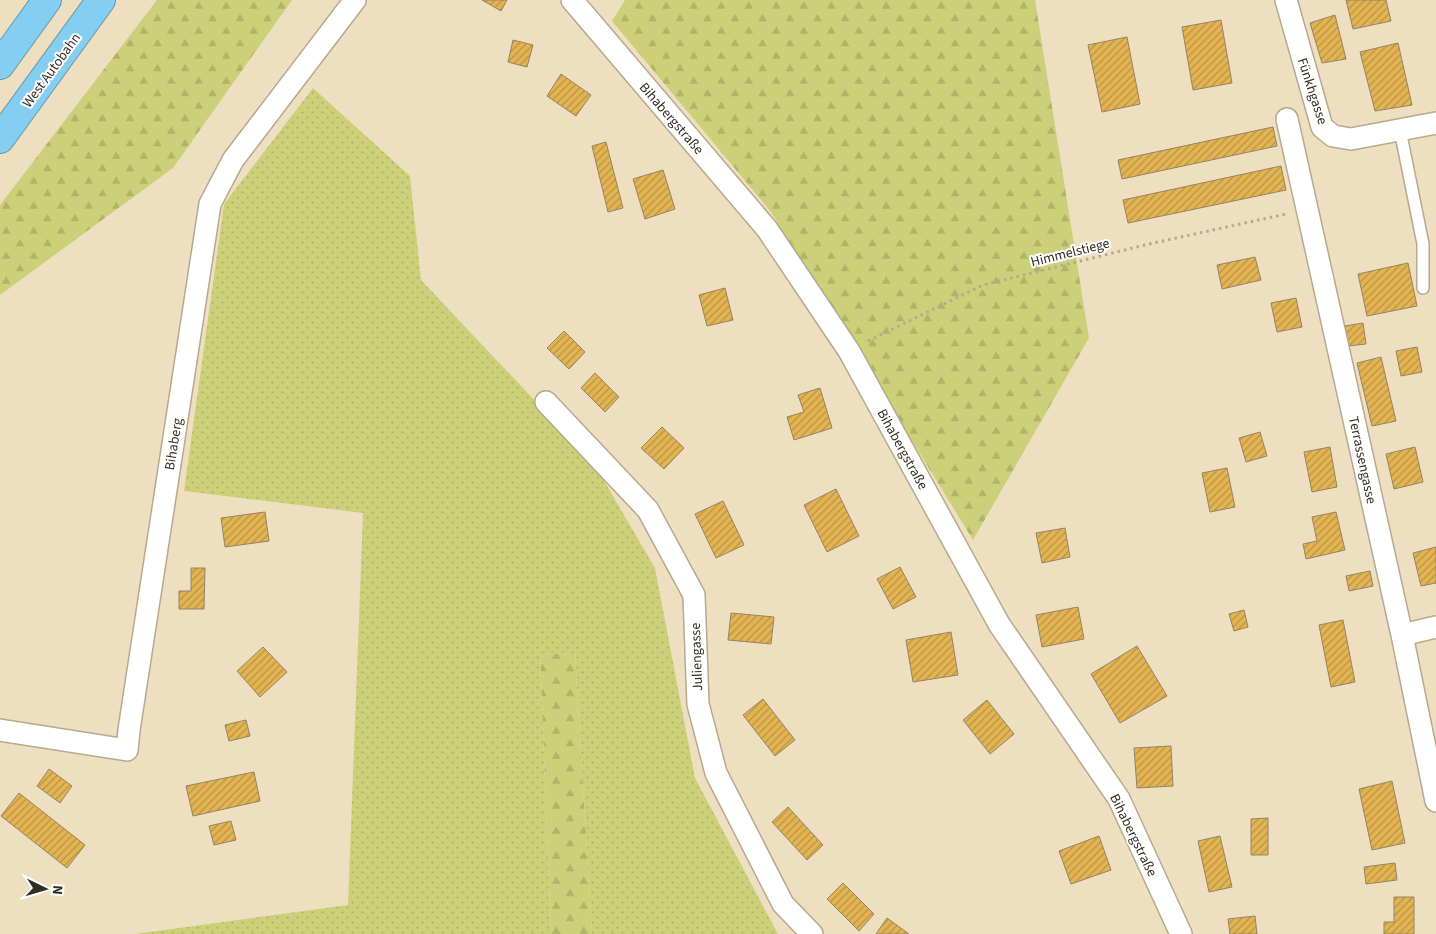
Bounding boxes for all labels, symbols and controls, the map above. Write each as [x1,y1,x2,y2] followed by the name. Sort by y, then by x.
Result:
[18,29,86,112] street label: West Autobahn
[1292,55,1332,127] street label: Fünkhgasse
[634,78,708,159] street label: Bihabergstraße
[1029,233,1112,272] street label: Himmelstiege
[872,405,933,494] street label: Bihabergstraße
[1343,415,1381,506] street label: Terrassengasse
[160,417,188,472] street label: Bihaberg
[686,622,708,692] street label: Juliengasse
[1104,791,1162,880] street label: Bihabergstraße
[20,864,70,914] north arrow
[47,885,67,896] text: N

